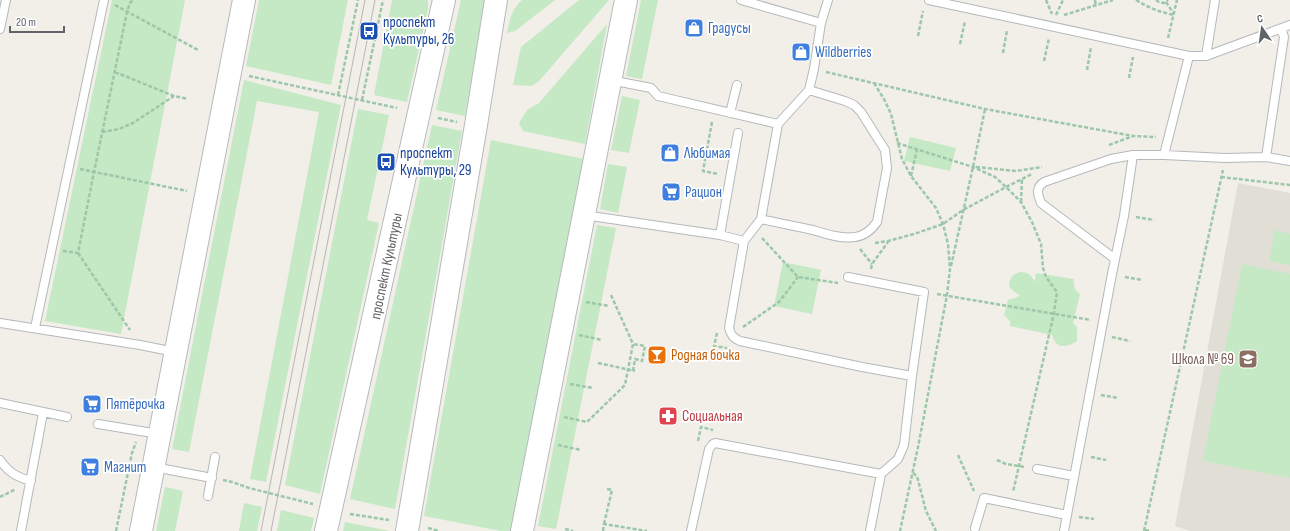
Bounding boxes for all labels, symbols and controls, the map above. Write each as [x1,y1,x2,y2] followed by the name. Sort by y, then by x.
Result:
[10,8,64,34] scale bar
[1242,8,1282,48] north arrow
[1256,12,1264,26] text: С
[383,13,454,49] place label: проспект Культуры, 26
[16,15,36,30] text: 20 m
[683,17,705,39] shop icon: Градусы
[708,19,751,38] place label: Градусы
[358,20,380,42] bus stop icon: проспект Культуры, 26
[790,41,812,63] shop icon: Wildberries
[815,43,872,62] place label: Wildberries
[659,142,681,164] shop icon: Любимая
[400,144,472,180] place label: проспект Культуры, 29
[683,144,731,163] place label: Любимая
[375,151,397,173] bus stop icon: проспект Культуры, 29
[660,181,682,203] supermarket icon: Рацион
[685,183,722,202] place label: Рацион
[366,211,407,321] street label: проспект Культуры
[646,344,668,366] bar icon: Родная бочка
[671,346,740,365] place label: Родная бочка
[1237,348,1259,370] school or university icon: Школа № 69
[1172,350,1234,369] place label: Школа № 69
[81,393,103,415] supermarket icon: Пятёрочка
[106,395,165,414] place label: Пятёрочка
[657,405,679,427] pharmacy icon: Социальная
[682,407,743,426] place label: Социальная
[79,456,101,478] supermarket icon: Магнит
[104,458,146,477] place label: Магнит

